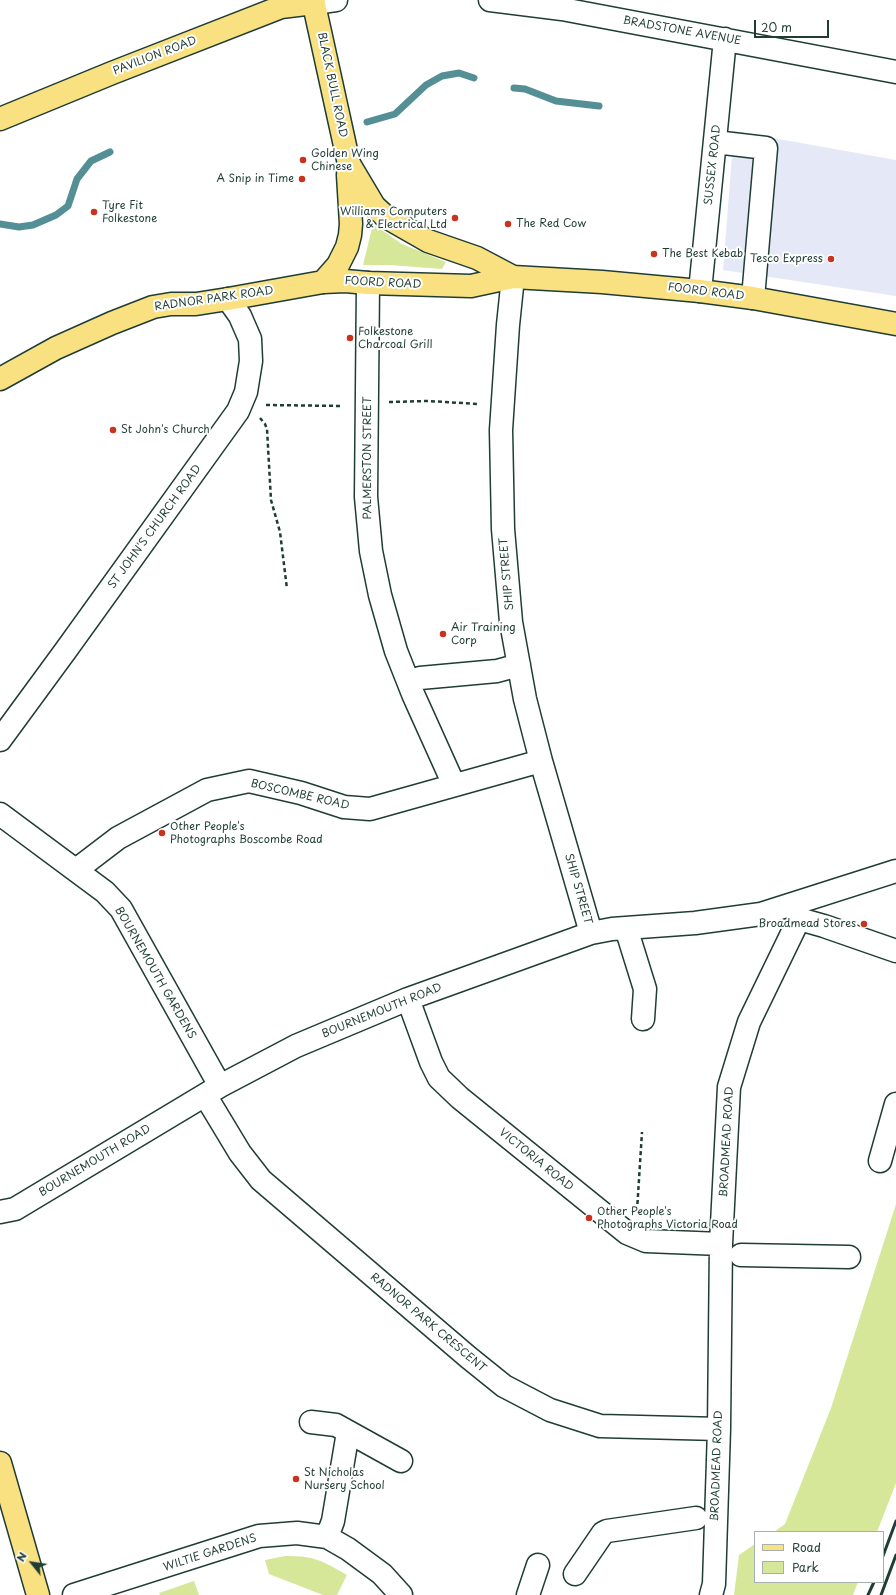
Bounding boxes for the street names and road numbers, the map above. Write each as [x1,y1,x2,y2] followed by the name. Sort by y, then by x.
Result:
[622,14,742,48] street label: BRADSTONE AVENUE
[314,31,350,139] street label: BLACK BULL ROAD
[111,34,199,78] street label: PAVILION ROAD
[702,124,724,206] street label: SUSSEX ROAD
[344,274,422,292] street label: FOORD ROAD
[667,281,745,303] street label: FOORD ROAD
[154,284,274,314] street label: RADNOR PARK ROAD
[361,396,375,520] street label: PALMERSTON STREET
[106,463,204,591] street label: ST JOHN'S CHURCH ROAD
[497,537,517,611] street label: SHIP STREET
[249,777,351,813] street label: BOSCOMBE ROAD
[562,852,594,926] street label: SHIP STREET
[112,905,198,1041] street label: BOURNEMOUTH GARDENS
[320,981,444,1041] street label: BOURNEMOUTH ROAD
[718,1086,736,1198] street label: BROADMEAD ROAD
[37,1122,153,1200] street label: BOURNEMOUTH ROAD
[496,1126,576,1194] street label: VICTORIA ROAD
[367,1271,489,1375] street label: RADNOR PARK CRESCENT
[708,1410,726,1522] street label: BROADMEAD ROAD
[162,1532,258,1574] street label: WILTIE GARDENS

